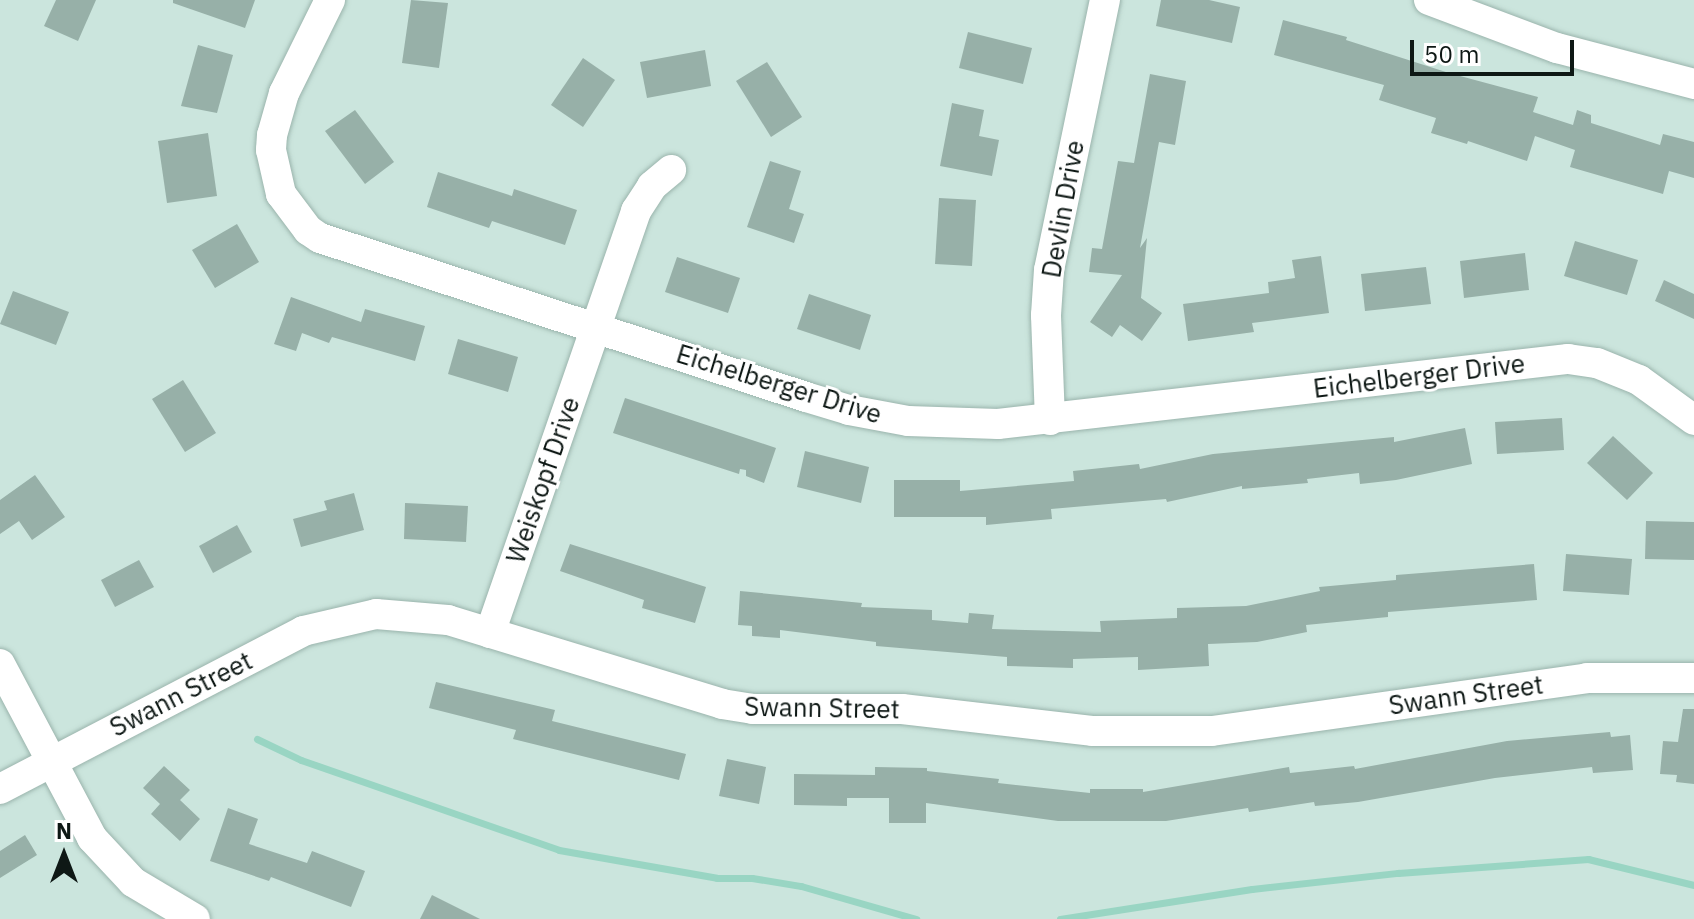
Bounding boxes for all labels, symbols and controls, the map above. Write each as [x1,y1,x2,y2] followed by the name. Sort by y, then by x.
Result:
[1414,24,1578,74] scale bar
[1424,38,1479,70] text: 50 m
[1036,138,1090,280] street label: Devlin Drive
[673,338,885,430] street label: Eichelberger Drive
[1311,348,1527,404] street label: Eichelberger Drive
[500,393,586,567] street label: Weiskopf Drive
[105,645,257,743] street label: Swann Street
[1387,669,1545,721] street label: Swann Street
[744,691,900,725] street label: Swann Street
[24,815,104,895] north arrow
[56,816,72,845] text: N

